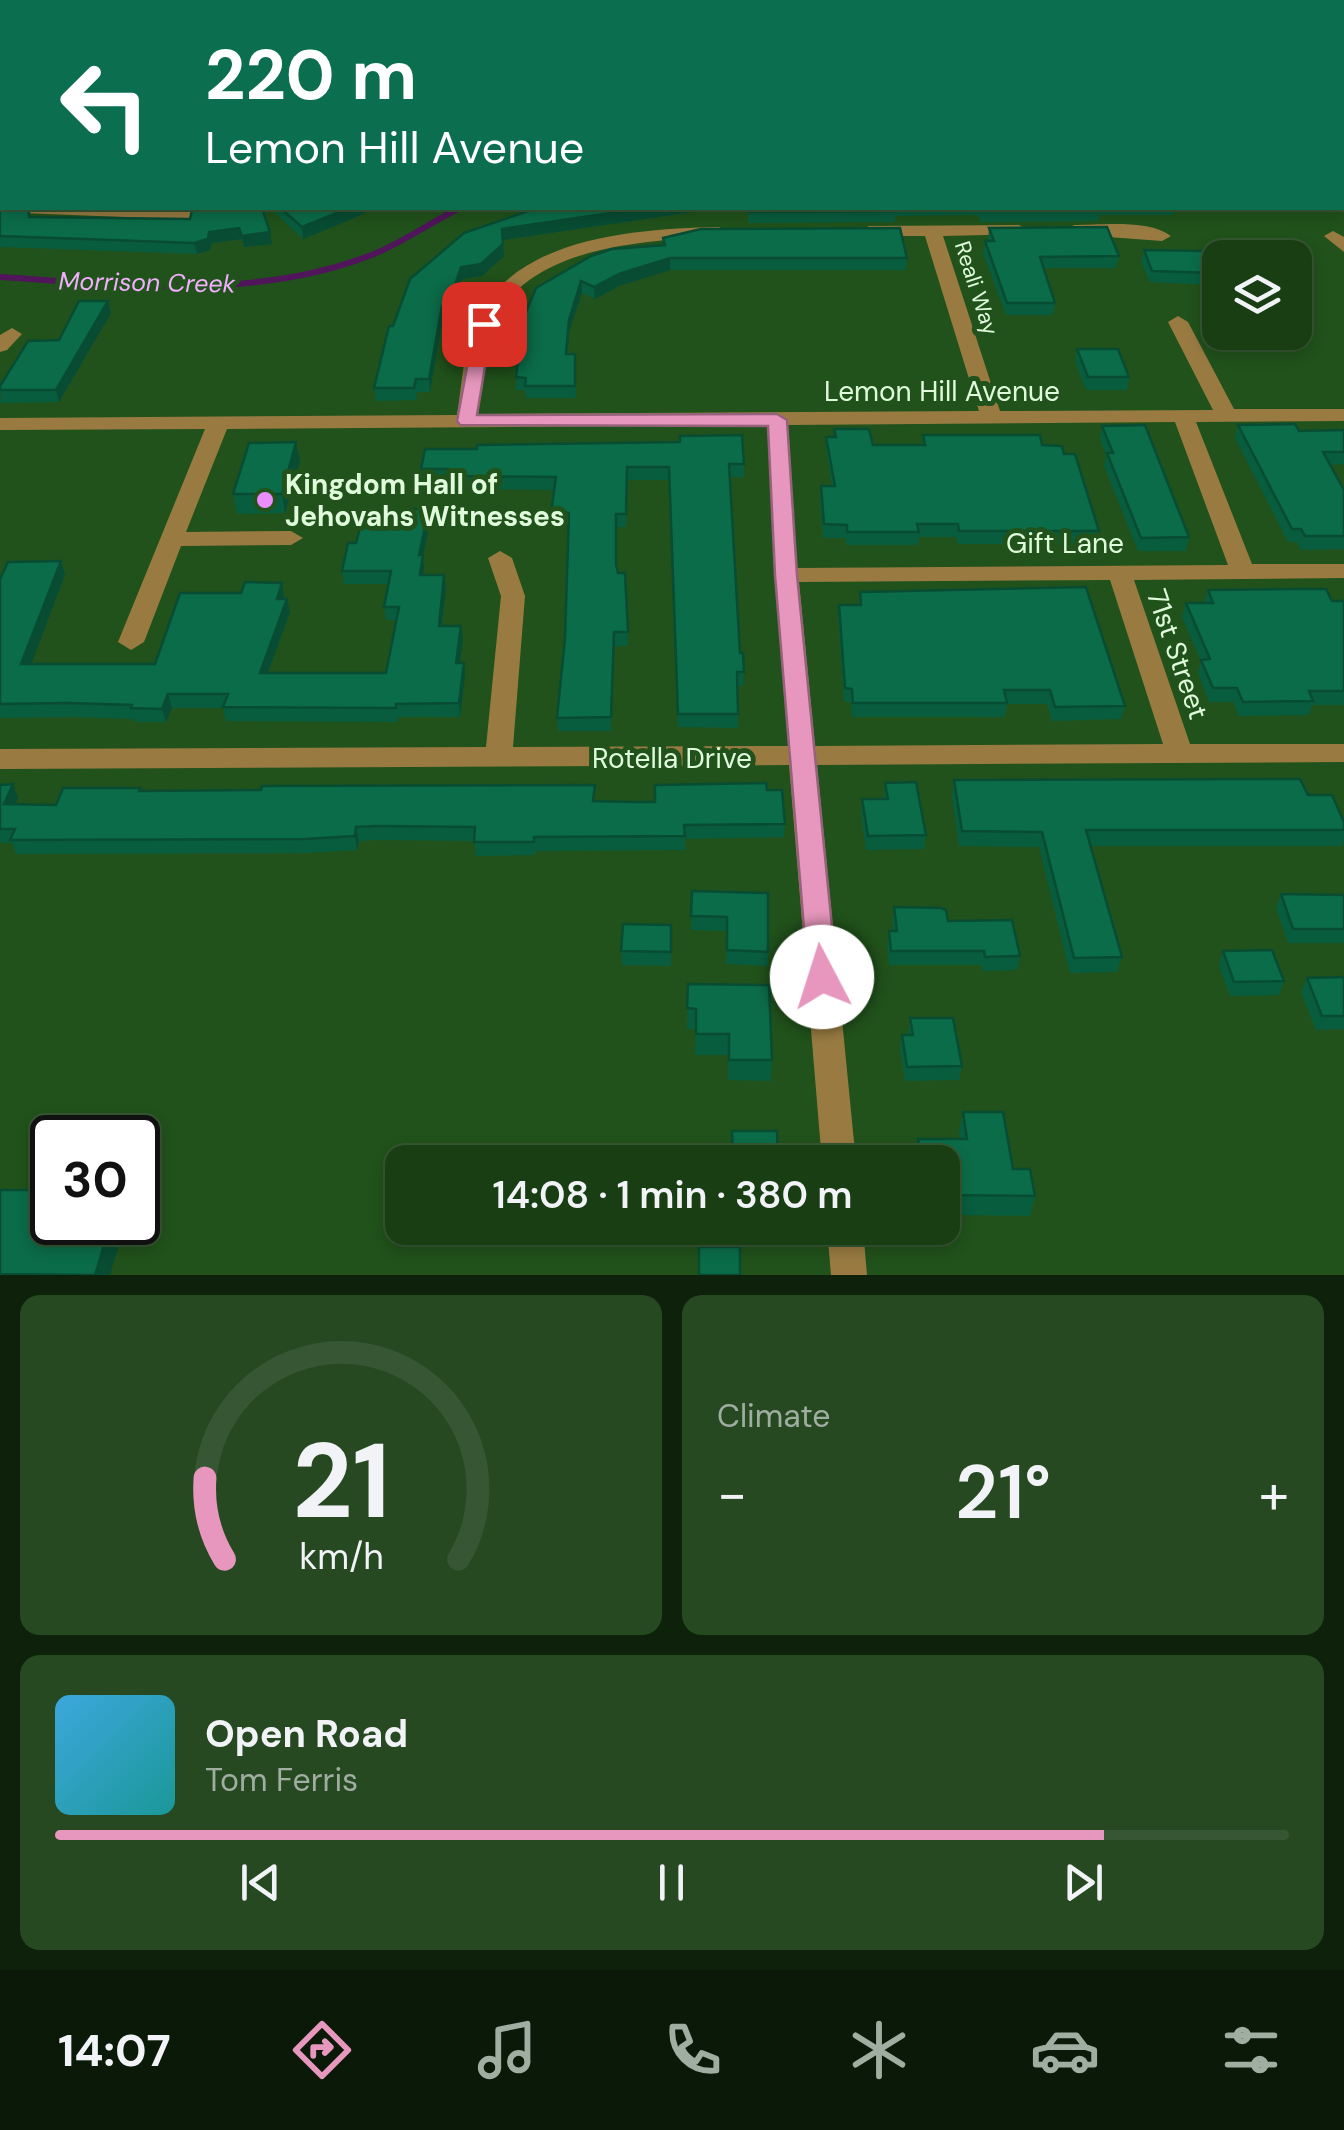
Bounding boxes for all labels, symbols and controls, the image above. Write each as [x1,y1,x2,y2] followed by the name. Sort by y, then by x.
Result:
[205,30,417,121] text: 220 m
[40,40,170,170] icon: left
[205,118,584,177] text: Lemon Hill Avenue
[948,238,1005,339] street label: Reali Way
[1202,240,1312,350] map controls
[1202,240,1312,350] button: layers
[58,264,236,301] water label: Morrison Creek
[442,282,527,367] pin
[457,297,512,352] icon: arrive
[824,373,1060,410] street label: Lemon Hill Avenue
[285,466,565,535] place label: Kingdom Hall of Jehovahs Witnesses
[254,489,276,511] marker: Kingdom Hall of Jehovahs Witnesses
[1006,525,1124,562] street label: Gift Lane
[1138,584,1217,724] street label: 71st Street
[592,740,752,777] street label: Rotella Drive
[770,925,874,1029] position arrow
[30,1115,160,1245] speed limit sign: 30
[492,1170,853,1220] text: 14:08 · 1 min · 380 m
[717,1395,831,1437] text: Climate
[292,1414,390,1549] text: 21
[955,1444,1051,1541] text: 21°
[717,1458,747,1530] text: −
[1259,1458,1289,1530] text: +
[299,1534,383,1580] text: km/h
[205,1709,408,1759] text: Open Road
[205,1759,358,1801] text: Tom Ferris
[233,1855,288,1910] icon: previous
[644,1855,699,1910] icon: pause
[1056,1855,1111,1910] icon: next
[287,2015,357,2085] icon: directions
[472,2015,542,2085] icon: music
[658,2015,728,2085] icon: phone
[844,2015,914,2085] icon: climate
[1030,2015,1100,2085] icon: car
[1216,2015,1286,2085] icon: filters
[58,2021,171,2080] text: 14:07

